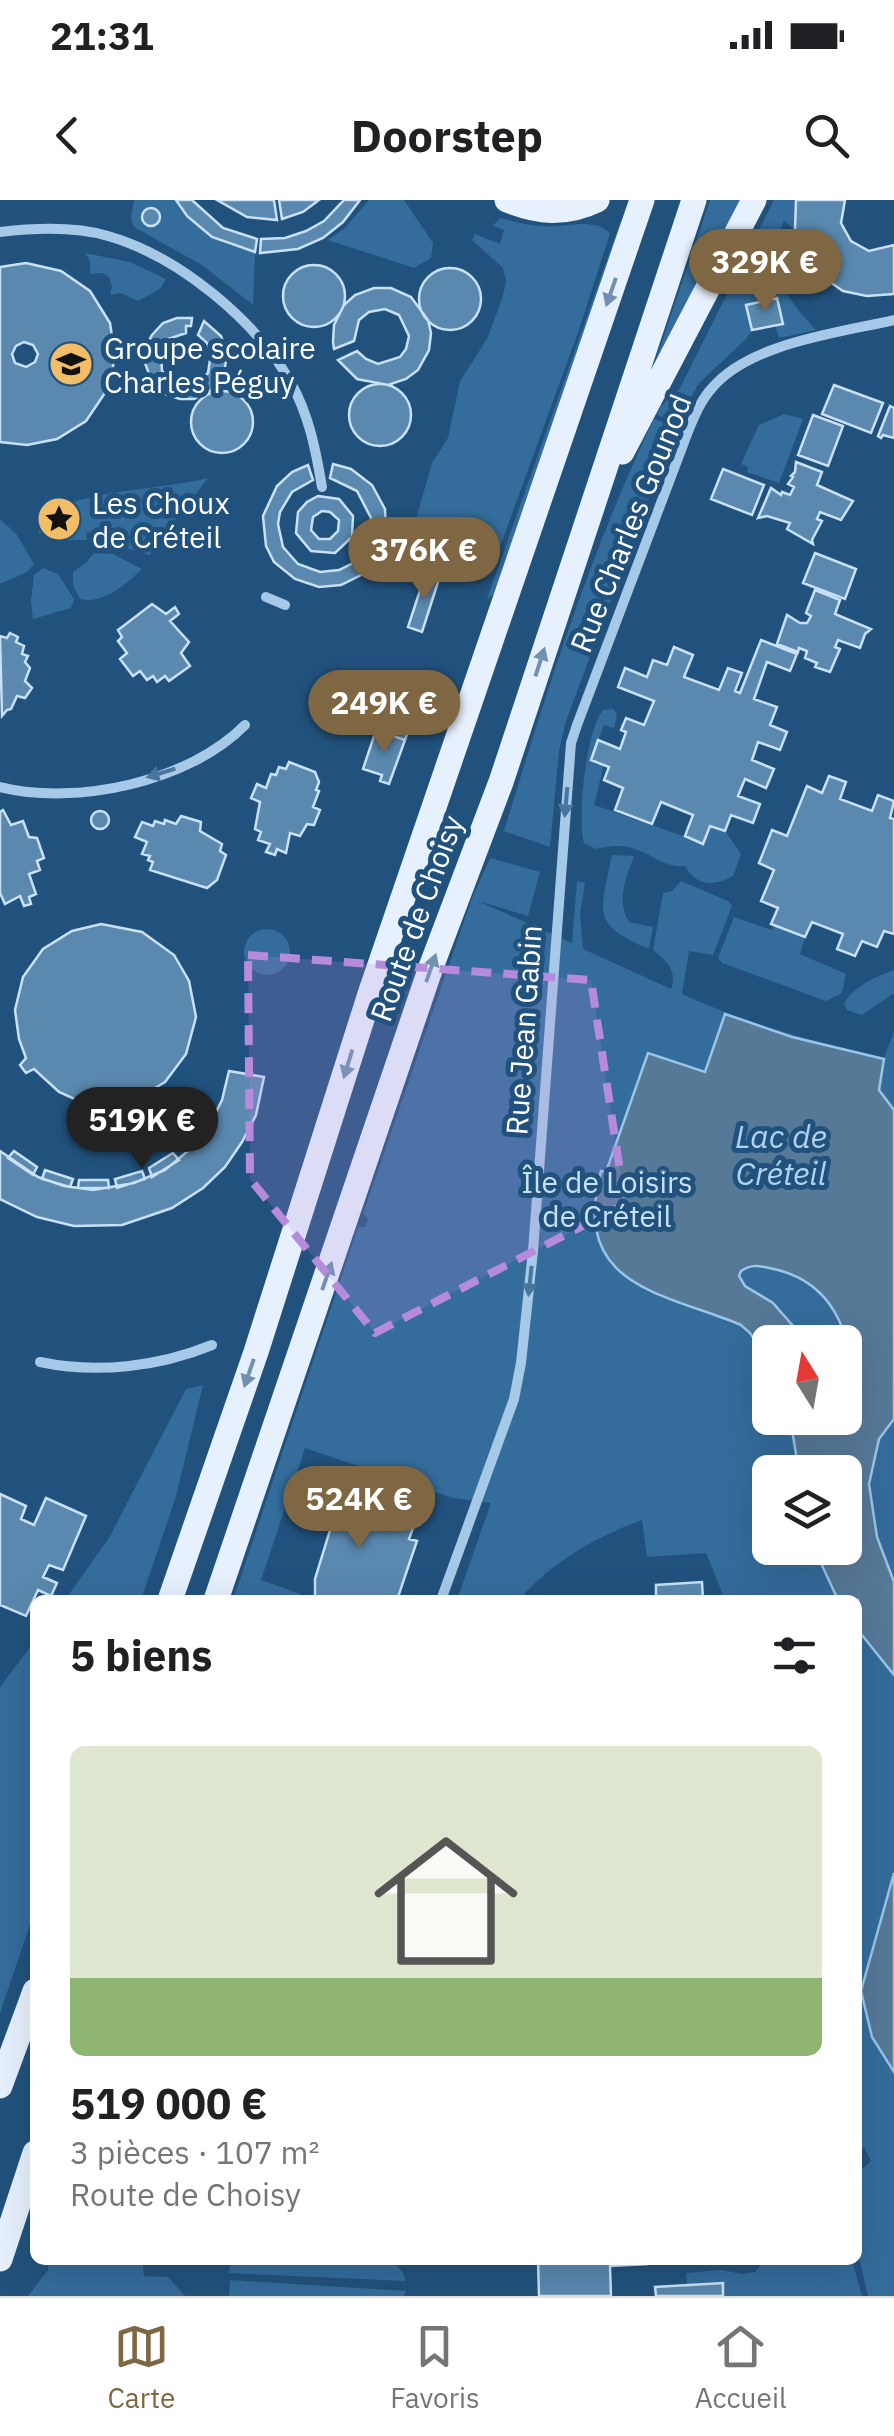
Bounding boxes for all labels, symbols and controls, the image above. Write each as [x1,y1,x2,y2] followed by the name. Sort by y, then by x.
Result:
[50,11,154,60] text: 21:31
[351,106,543,164] text: Doorstep
[40,108,95,163] icon: back
[799,108,854,163] icon: search
[684,229,846,314] pin: 329K €
[711,240,819,282] text: 329K €
[602,278,617,308] one-way arrow
[104,328,316,401] place label: Groupe scolaire Charles Péguy
[48,341,94,387] school or university icon: Groupe scolaire Charles Péguy
[560,388,700,658] street label: Rue Charles Gounod
[92,483,230,556] place label: Les Choux de Créteil
[36,496,82,542] place icon: Les Choux de Créteil
[343,517,505,602] pin: 376K €
[370,528,478,570] text: 376K €
[533,646,548,677] one-way arrow
[303,670,465,755] pin: 249K €
[330,681,438,723] text: 249K €
[146,766,176,781] one-way arrow
[557,786,573,818] one-way arrow
[361,810,471,1026] street label: Route de Choisy
[496,924,550,1136] street label: Rue Jean Gabin
[424,953,439,983] one-way arrow
[340,1049,355,1079] one-way arrow
[61,1087,223,1172] pin: 519K €
[88,1098,196,1140] text: 519K €
[735,1115,827,1194] water label: Lac de Créteil
[521,1162,693,1235] park label: Île de Loisirs de Créteil
[320,1260,335,1290] one-way arrow
[522,1265,538,1297] one-way arrow
[752,1325,862,1435] north arrow
[752,1325,862,1565] map controls
[240,1359,255,1389] one-way arrow
[752,1455,862,1565] button: layers
[278,1466,440,1551] pin: 524K €
[305,1477,413,1519] text: 524K €
[70,1628,212,1683] text: 5 biens
[767,1628,822,1683] icon: filters
[356,1811,536,1991] icon: home
[70,2076,267,2131] text: 519 000 €
[70,2131,320,2173] text: 3 pièces · 107 m²
[70,2173,301,2215] text: Route de Choisy
[107,2319,175,2416] tab: Carte
[390,2319,480,2416] tab: Favoris
[695,2319,787,2416] tab: Accueil

